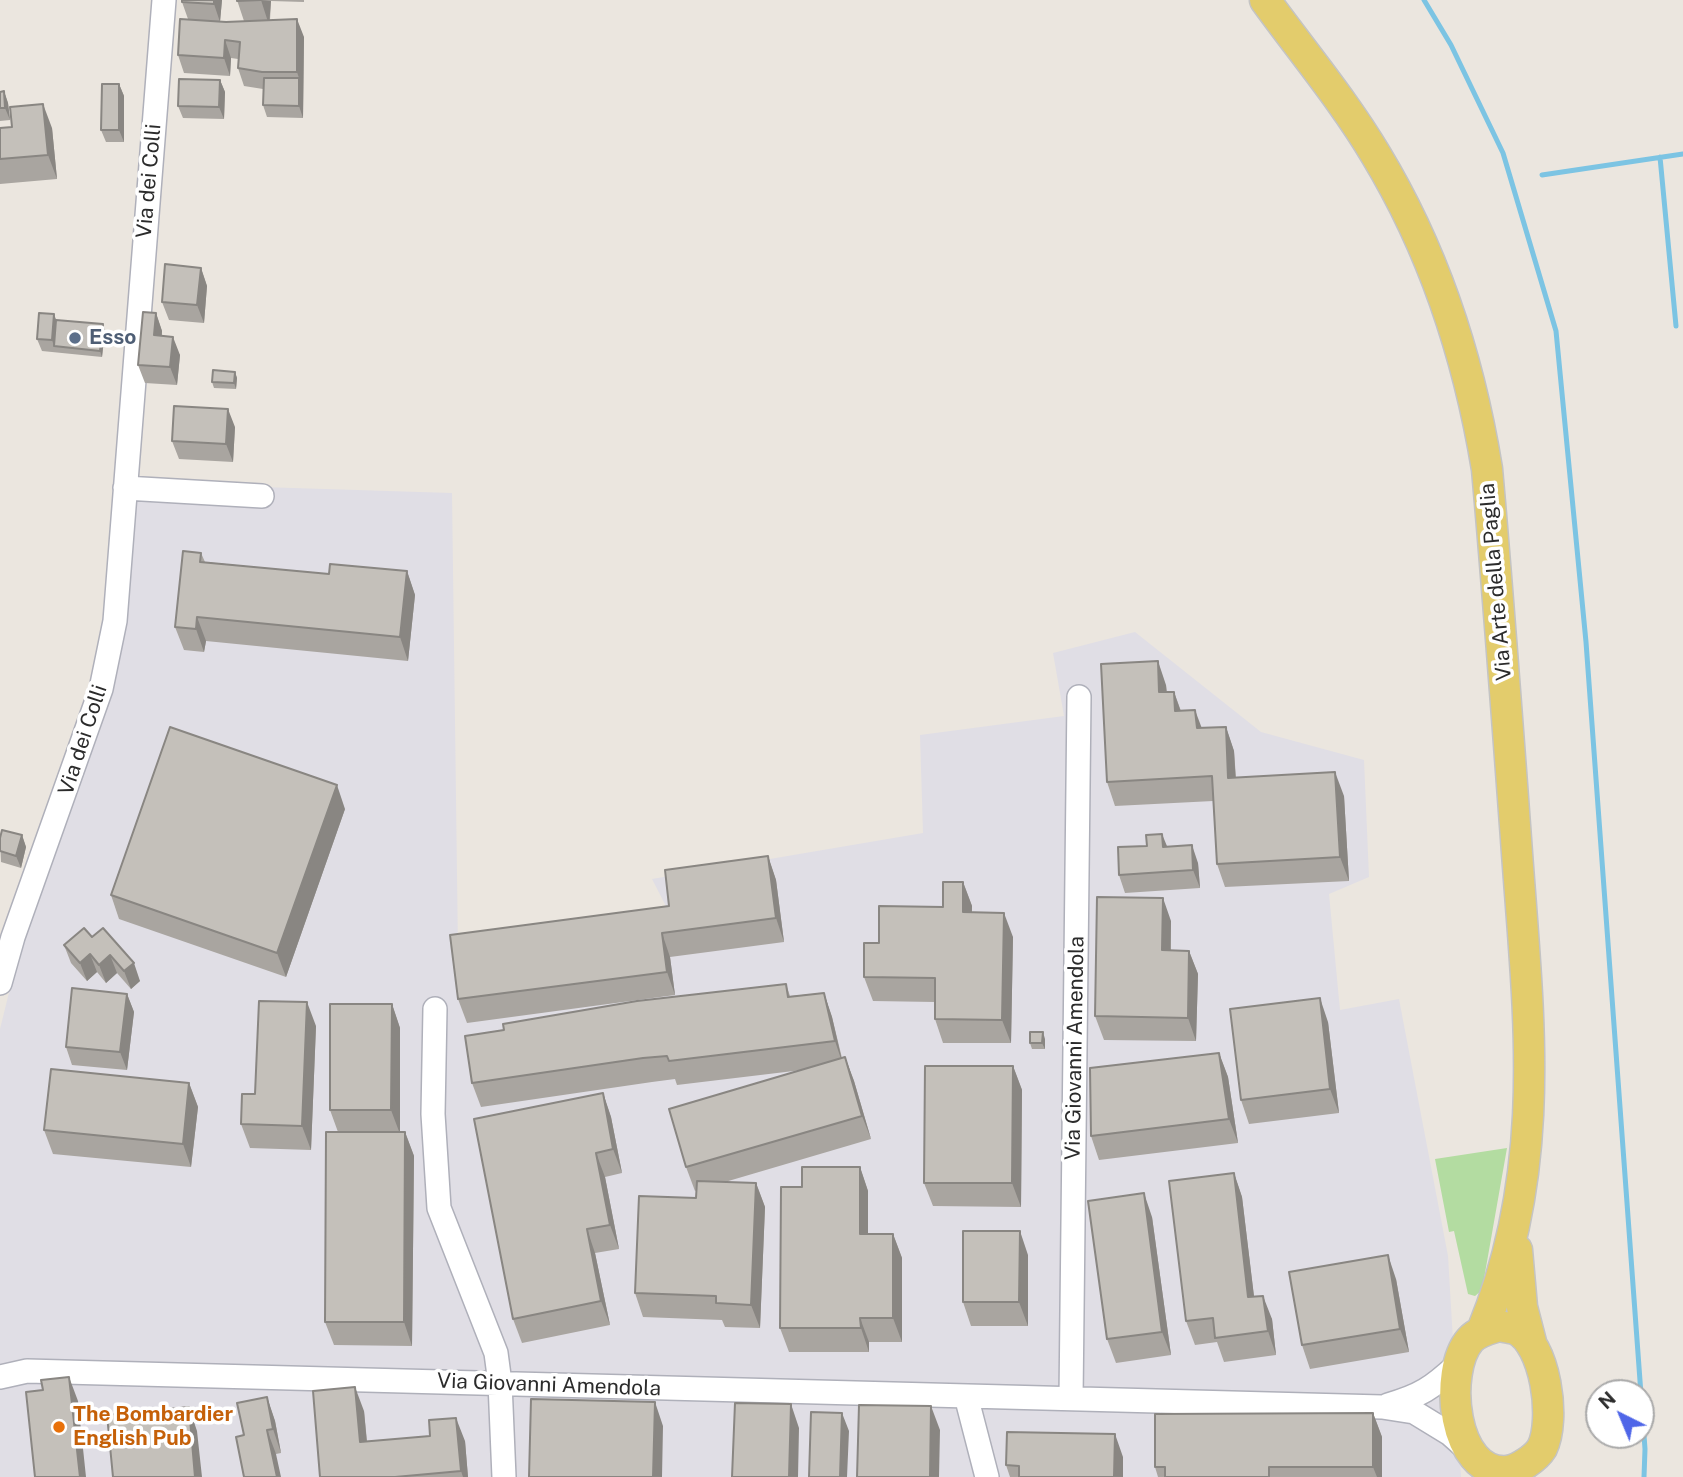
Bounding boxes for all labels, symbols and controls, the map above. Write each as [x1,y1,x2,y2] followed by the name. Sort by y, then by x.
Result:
[131,123,167,239] street label: Via dei Colli
[89,325,136,351] place label: Esso
[67,330,83,346] marker: Esso
[1475,482,1517,682] street label: Via Arte della Paglia
[53,682,113,798] street label: Via dei Colli
[1060,936,1090,1160] street label: Via Giovanni Amendola
[437,1368,661,1402] street label: Via Giovanni Amendola
[1585,1379,1655,1449] north arrow
[1594,1387,1620,1413] text: N
[73,1402,233,1452] place label: The Bombardier English Pub
[51,1419,67,1435] marker: The Bombardier English Pub

